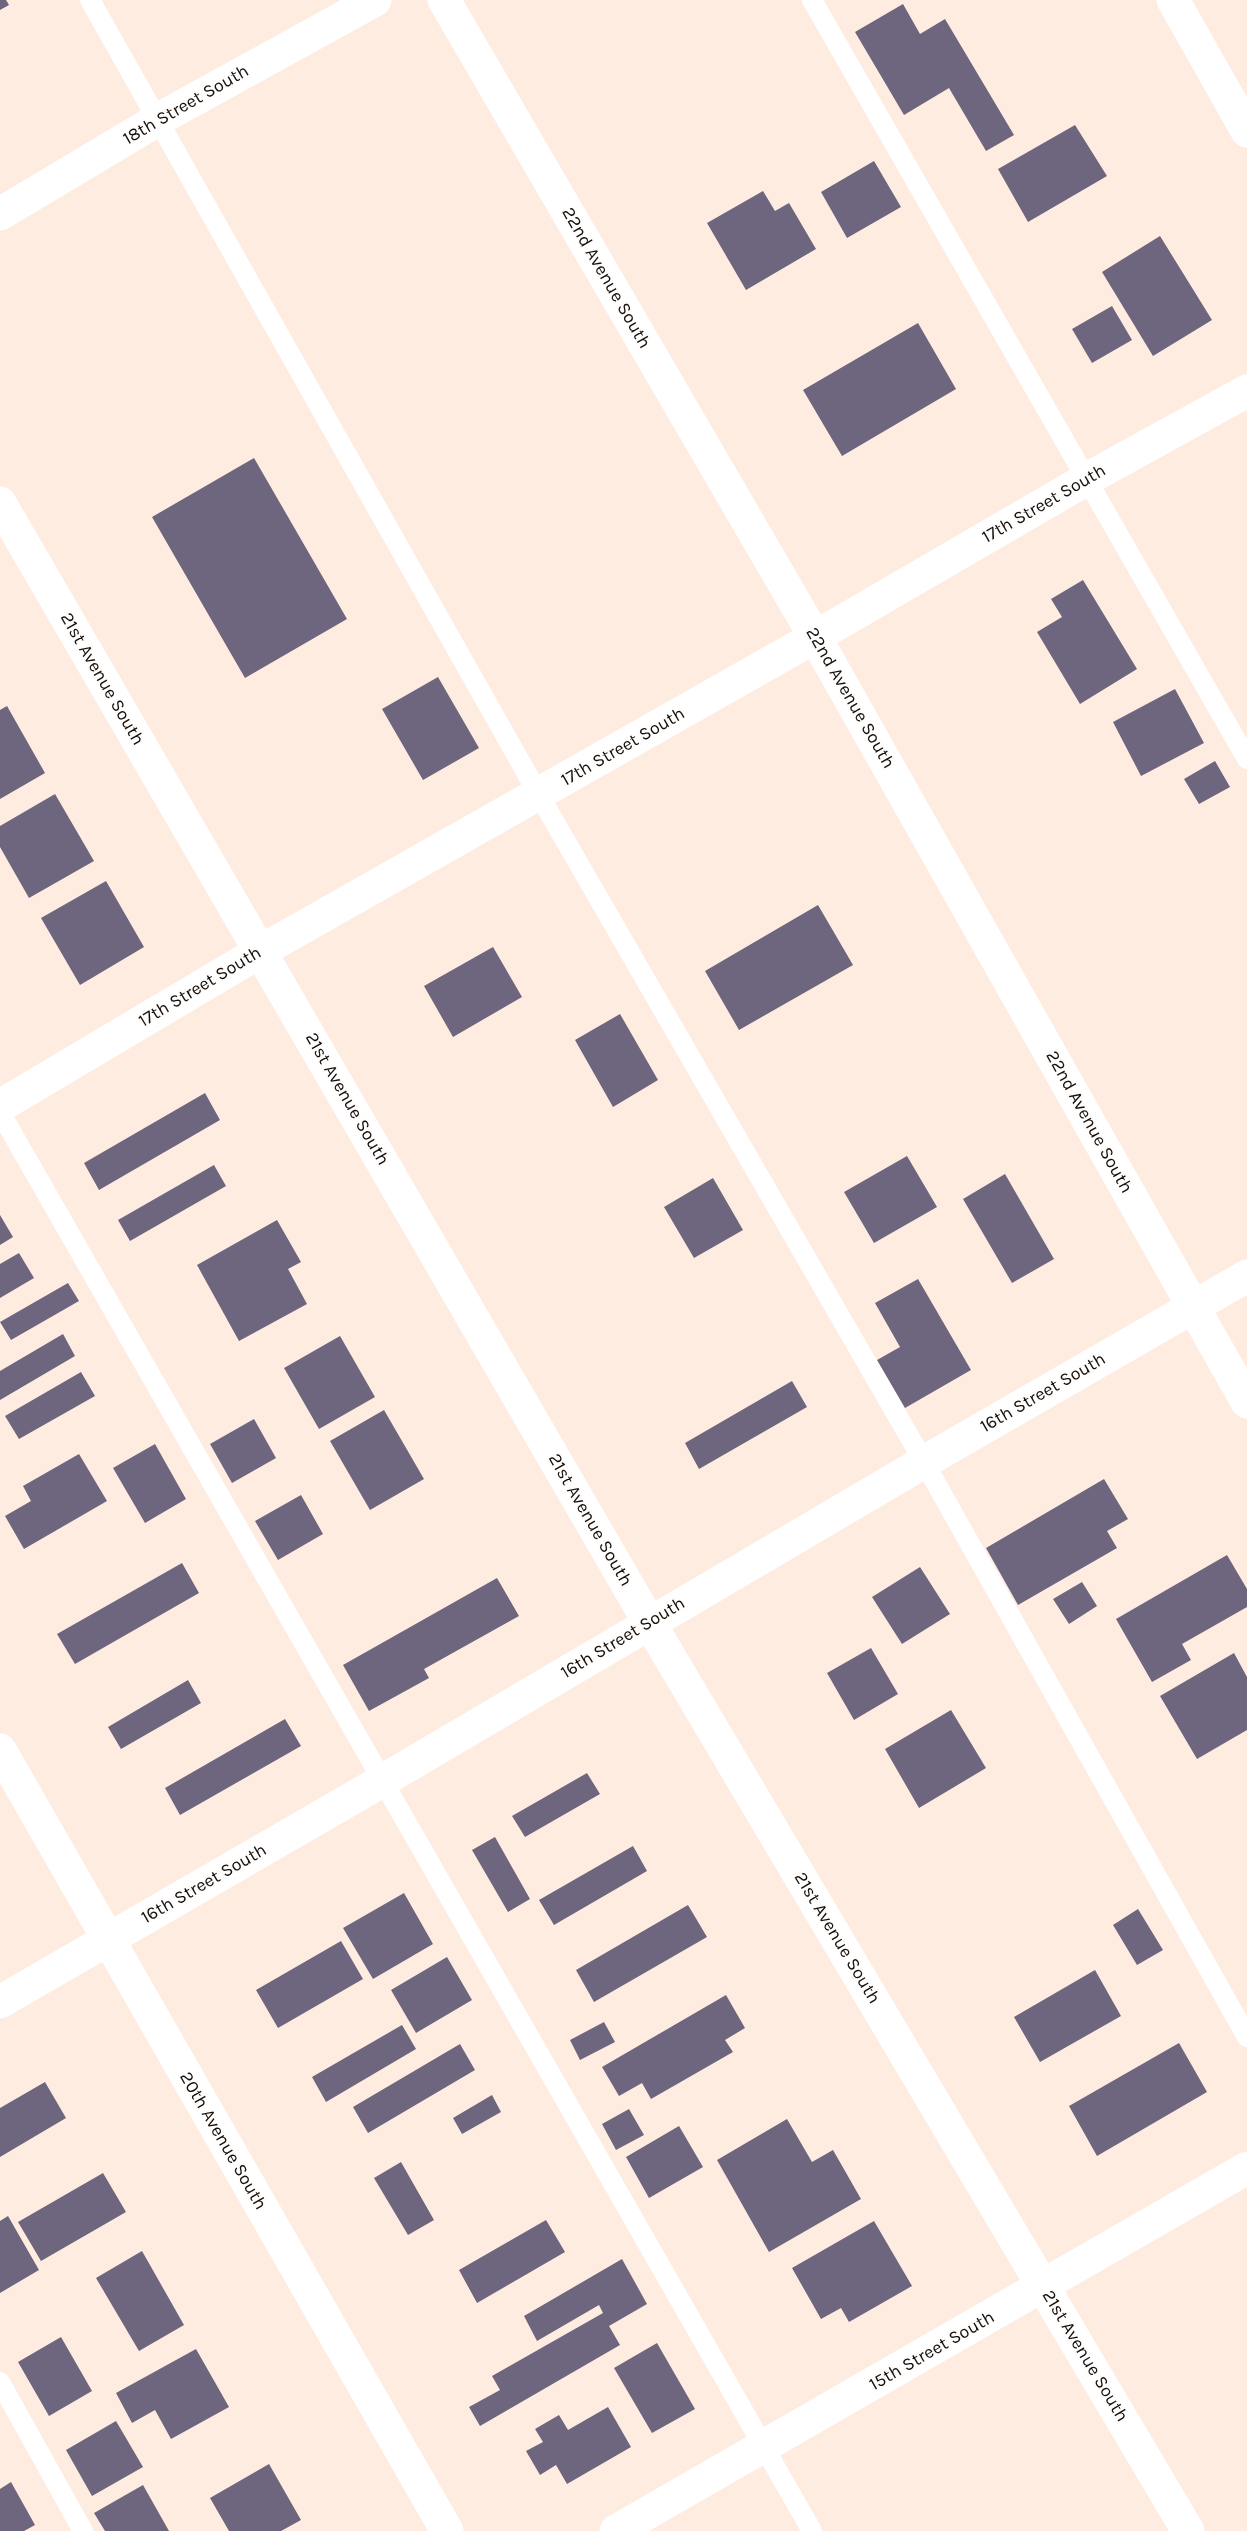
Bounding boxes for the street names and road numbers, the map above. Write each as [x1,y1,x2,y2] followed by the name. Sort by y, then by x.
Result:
[119,60,253,150] street label: 18th Street South
[557,204,655,352] street label: 22nd Avenue South
[978,460,1110,548] street label: 17th Street South
[55,609,149,749] street label: 21st Avenue South
[801,624,899,772] street label: 22nd Avenue South
[557,703,689,791] street label: 17th Street South
[135,942,265,1032] street label: 17th Street South
[300,1029,394,1169] street label: 21st Avenue South
[1041,1047,1137,1197] street label: 22nd Avenue South
[977,1348,1109,1438] street label: 16th Street South
[543,1450,637,1590] street label: 21st Avenue South
[557,1592,689,1684] street label: 16th Street South
[138,1839,270,1929] street label: 16th Street South
[789,1868,885,2008] street label: 21st Avenue South
[175,2068,271,2214] street label: 20th Avenue South
[1037,2286,1133,2426] street label: 21st Avenue South
[866,2306,998,2396] street label: 15th Street South

